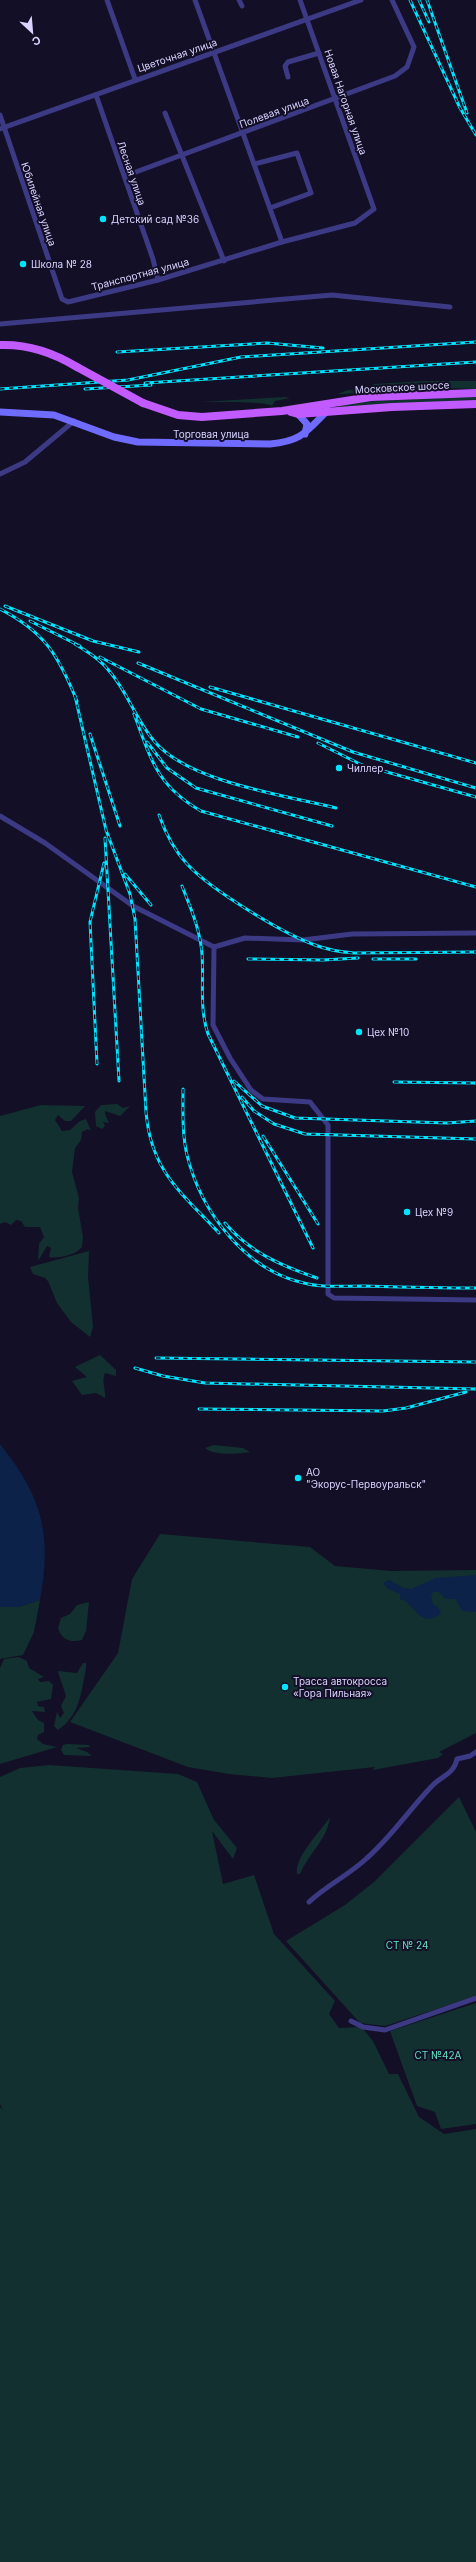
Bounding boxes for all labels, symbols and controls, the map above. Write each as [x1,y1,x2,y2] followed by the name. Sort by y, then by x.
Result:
[12,12,52,52] north arrow
[30,33,43,49] text: С
[136,36,218,74] street label: Цветочная улица
[322,48,370,156] street label: Новая Нагорная улица
[238,94,310,130] street label: Полевая улица
[115,139,149,207] street label: Лесная улица
[19,161,59,247] street label: Юбилейная улица
[111,213,199,225] place label: Детский сад №36
[98,214,108,224] marker: Детский сад №36
[90,255,190,293] street label: Транспортная улица
[31,258,92,270] place label: Школа № 28
[18,259,28,269] marker: Школа № 28
[354,379,450,395] street label: Московское шоссе
[173,428,249,440] street label: Торговая улица
[347,762,383,774] place label: Чиллер
[334,763,344,773] marker: Чиллер
[367,1026,409,1038] place label: Цех №10
[354,1027,364,1037] marker: Цех №10
[415,1206,453,1218] place label: Цех №9
[402,1207,412,1217] marker: Цех №9
[306,1466,426,1490] place label: АО "Экорус-Первоуральск"
[293,1473,303,1483] marker: АО "Экорус-Первоуральск"
[293,1675,387,1699] place label: Трасса автокросса «Гора Пильная»
[280,1682,290,1692] marker: Трасса автокросса «Гора Пильная»
[386,1939,428,1951] park label: СТ № 24
[415,2049,462,2061] park label: СТ №42А

